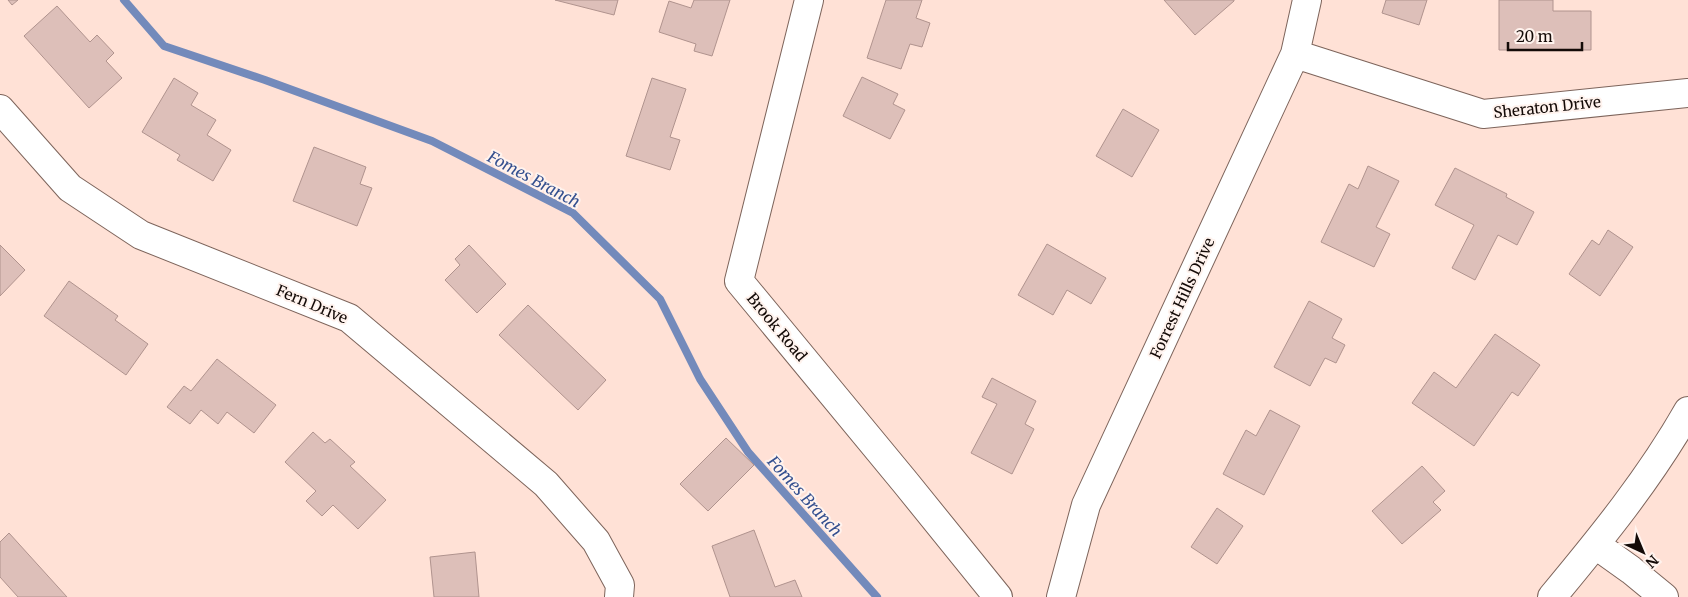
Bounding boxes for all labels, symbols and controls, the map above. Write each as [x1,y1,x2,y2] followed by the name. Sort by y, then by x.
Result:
[1508,20,1582,52] scale bar
[1516,27,1553,46] text: 20 m
[1492,92,1602,122] street label: Sheraton Drive
[483,146,584,212] water label: Fomes Branch
[1146,234,1218,361] street label: Forrest Hills Drive
[273,280,351,328] street label: Fern Drive
[743,289,811,365] street label: Brook Road
[763,451,846,541] water label: Fomes Branch
[1618,527,1668,577] north arrow
[1642,551,1662,572] text: N

